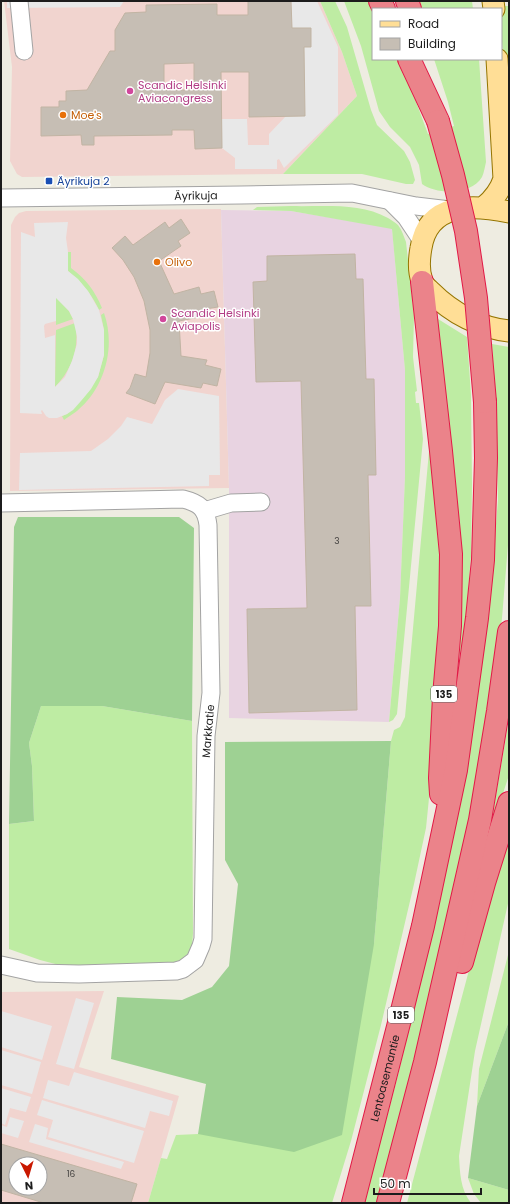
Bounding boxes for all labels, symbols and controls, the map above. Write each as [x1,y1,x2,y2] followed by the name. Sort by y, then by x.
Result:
[372,8,502,60] legend
[408,15,439,32] text: Road
[408,35,456,52] text: Building
[138,77,227,106] place label: Scandic Helsinki Aviacongress
[125,86,135,96] marker: Scandic Helsinki Aviacongress
[71,107,102,123] place label: Moe's
[58,110,68,120] marker: Moe's
[57,173,110,189] place label: Äyrikuja 2
[44,176,54,186] marker: Äyrikuja 2
[174,187,218,204] street label: Äyrikuja
[165,254,192,270] place label: Olivo
[152,257,162,267] marker: Olivo
[171,305,260,334] place label: Scandic Helsinki Aviapolis
[158,314,168,324] marker: Scandic Helsinki Aviapolis
[334,535,340,547] house number: 3
[431,686,457,702] road number: 135
[198,704,218,758] street label: Markkatie
[388,1007,414,1023] road number: 135
[366,1033,404,1123] street label: Lentoasemantie
[8,1156,48,1196] north arrow
[67,1168,76,1180] house number: 16
[374,1170,481,1196] scale bar
[380,1175,411,1192] text: 50 m
[24,1178,34,1194] text: N

